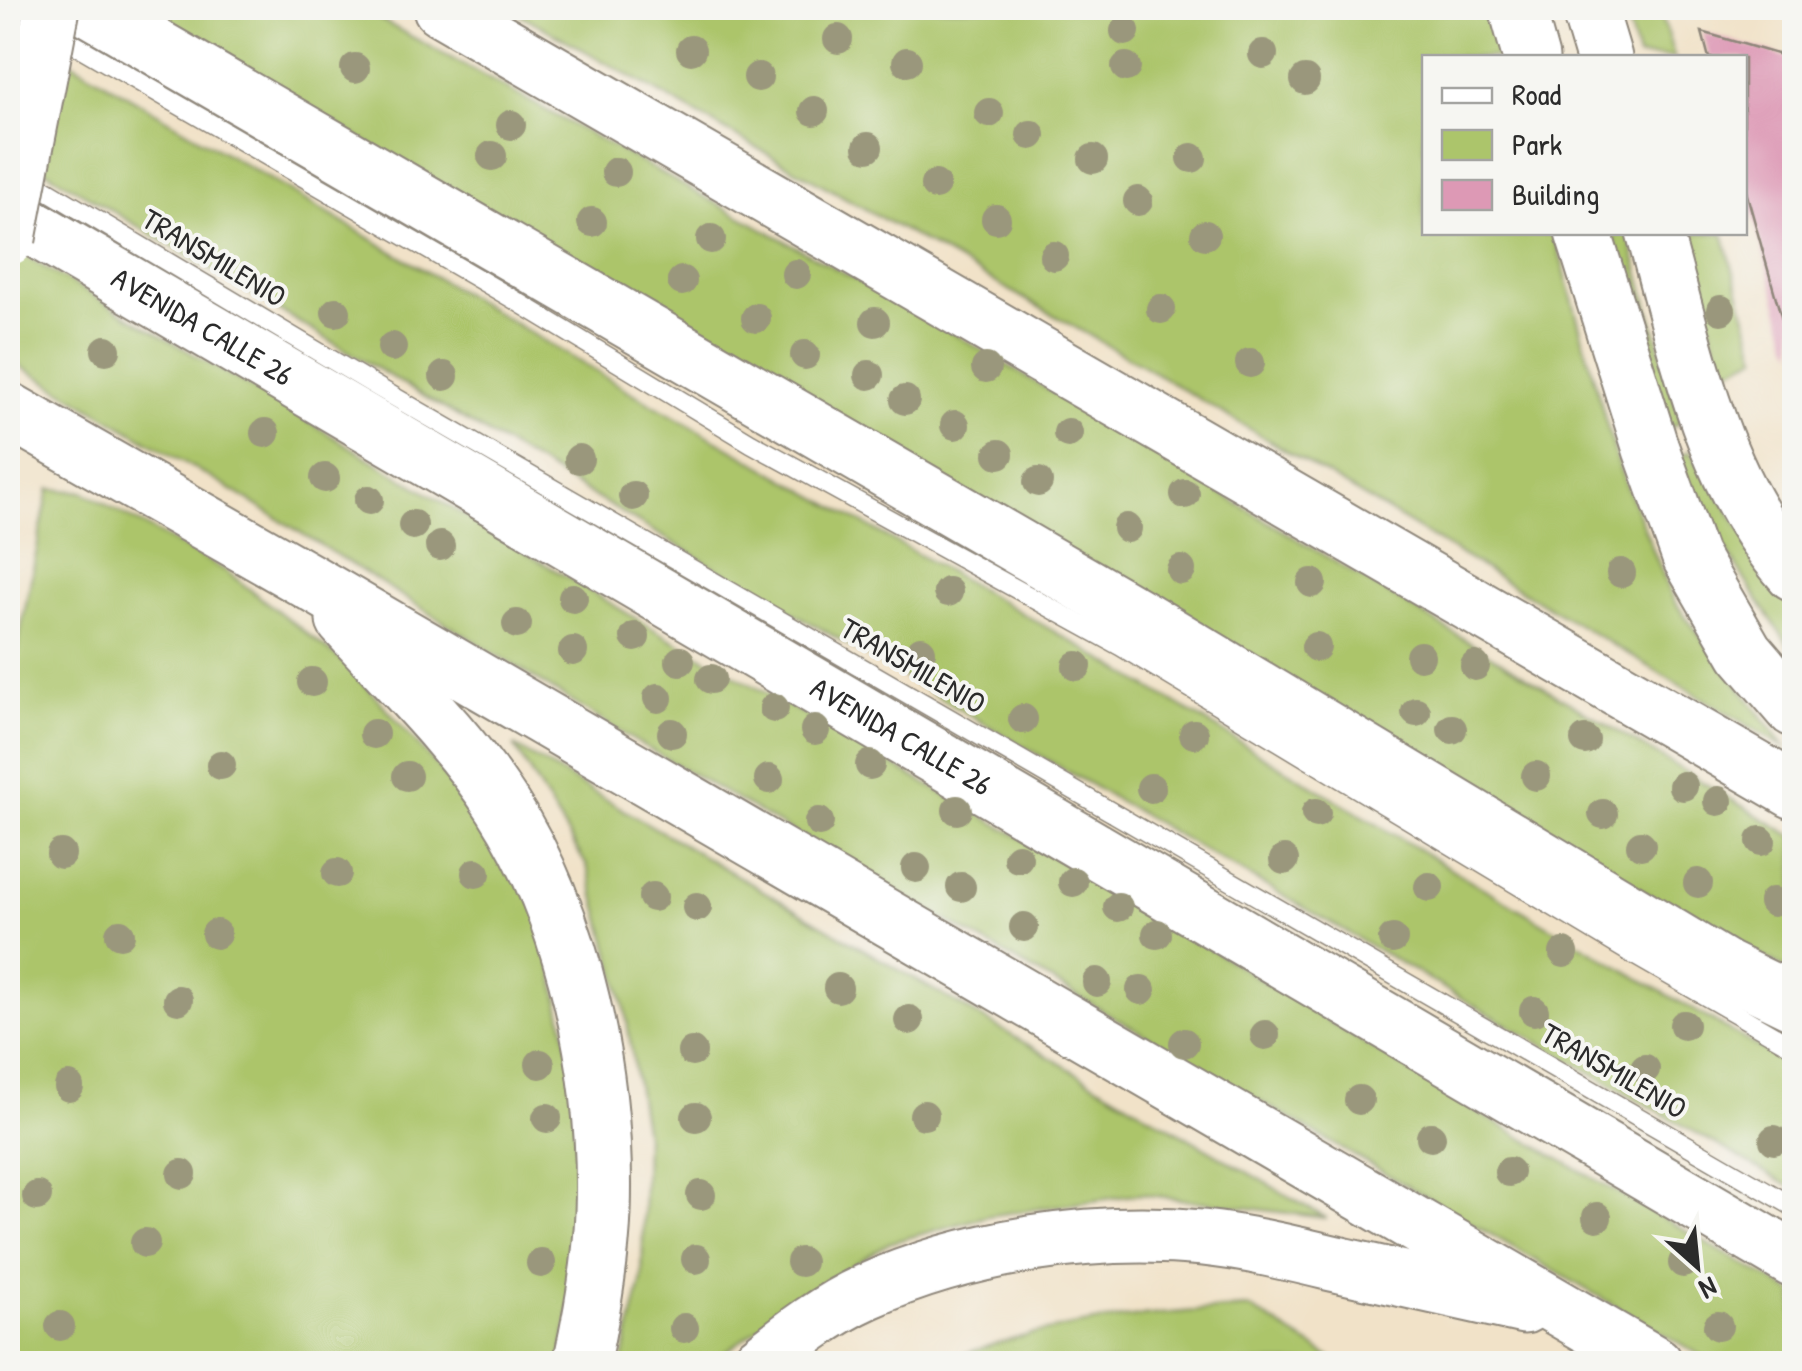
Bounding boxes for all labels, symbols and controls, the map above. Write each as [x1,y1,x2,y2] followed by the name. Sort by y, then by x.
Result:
[1422,55,1747,235] legend
[1512,74,1561,114] text: Road
[1512,124,1562,164] text: Park
[1512,174,1599,214] text: Building
[135,199,294,316] street label: TRANSMILENIO
[105,257,300,395] street label: AVENIDA CALLE 26
[834,608,993,723] street label: TRANSMILENIO
[804,667,999,804] street label: AVENIDA CALLE 26
[1535,1013,1694,1128] street label: TRANSMILENIO
[1647,1216,1747,1316] north arrow
[1693,1268,1724,1309] text: N

